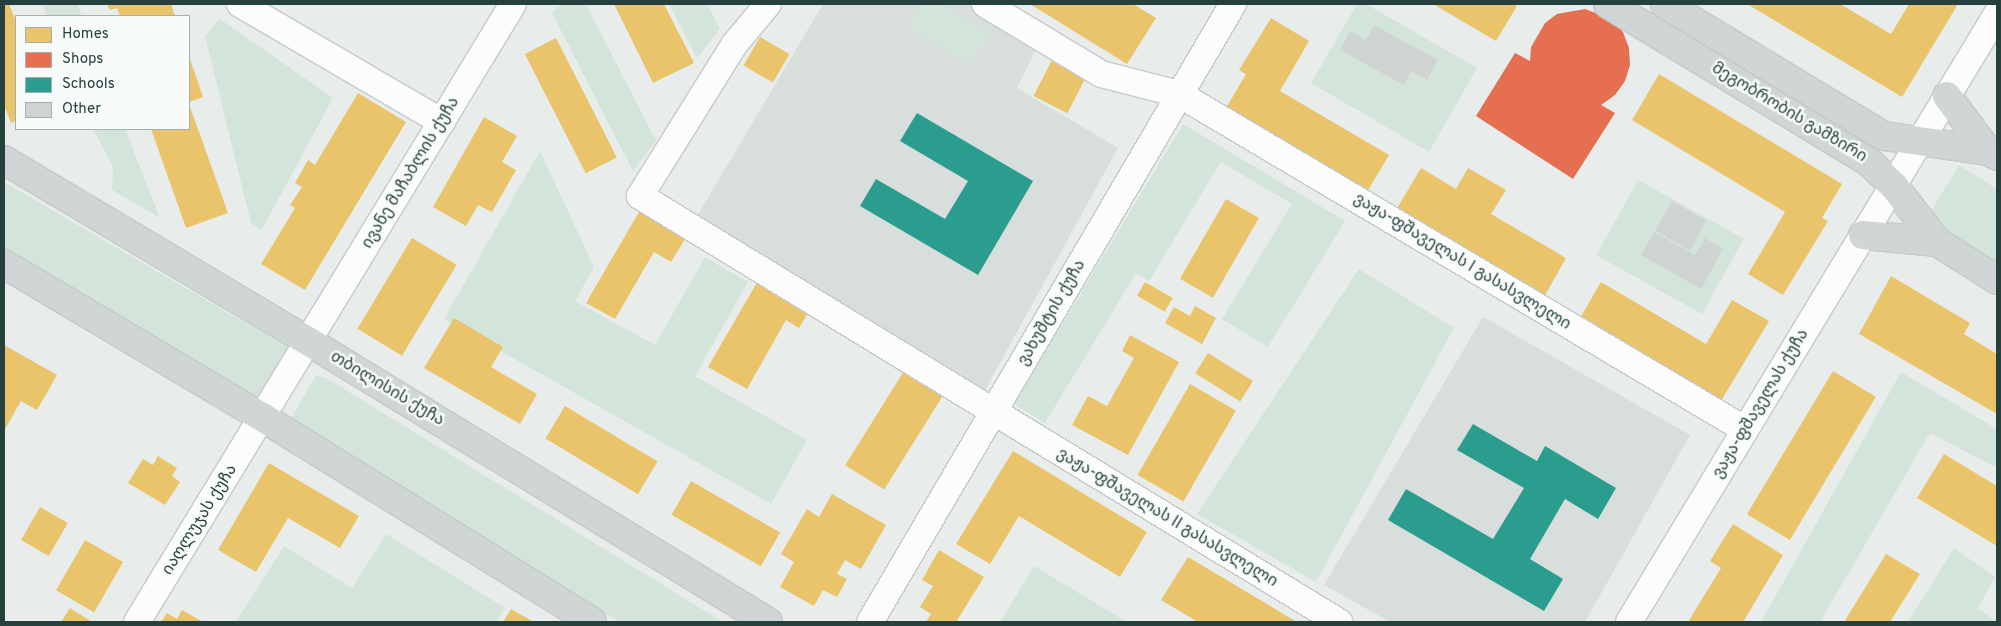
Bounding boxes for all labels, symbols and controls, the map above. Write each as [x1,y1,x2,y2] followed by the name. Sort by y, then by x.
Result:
[15,15,190,130] legend
[62,25,109,44] text: Homes
[62,50,103,69] text: Shops
[1708,59,1870,167] street label: მეგობრობის გამზირი
[62,75,115,94] text: Schools
[358,94,464,252] street label: ივანე მაჩაბლის ქუჩა
[62,100,101,119] text: Other
[1350,189,1574,335] street label: ვაჟა-ფშაველას I გასასვლელი
[1014,257,1090,369] street label: ვახუშტის ქუჩა
[1709,326,1813,482] street label: ვაჟა-ფშაველას ქუჩა
[327,347,447,431] street label: თბილისის ქუჩა
[1053,444,1281,592] street label: ვაჟა-ფშაველას II გასასვლელი
[158,461,242,579] street label: იაღლუჯას ქუჩა

